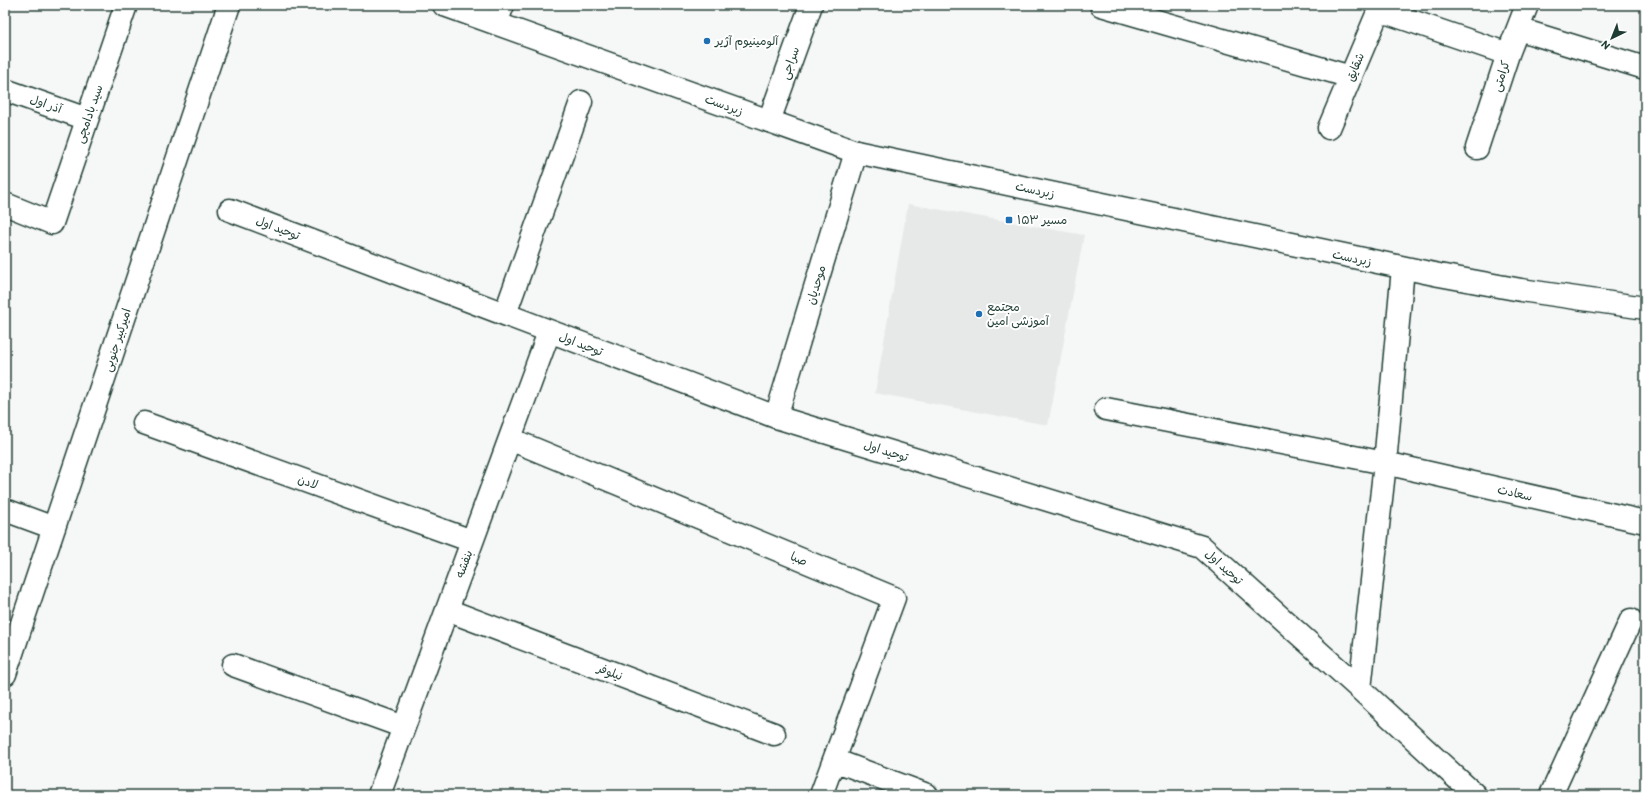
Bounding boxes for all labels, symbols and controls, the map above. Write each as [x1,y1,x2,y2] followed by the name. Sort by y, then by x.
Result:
[1592,18,1632,58] north arrow
[714,34,779,50] place label: آلومینیوم آژیر
[702,36,712,46] marker: آلومینیوم آژیر
[1598,38,1613,52] text: N
[778,45,803,82] street label: سراجی
[1343,51,1367,83] street label: شقایق
[1489,59,1514,94] street label: کرامتی
[72,83,106,145] street label: سید بادامچی
[28,92,65,117] street label: آذر اول
[703,92,745,119] street label: زبردست
[1014,179,1056,202] street label: زبردست
[254,213,302,244] street label: توحید اول
[1017,213,1067,227] place label: مسیر ۱۵۳
[1004,215,1014,225] marker: مسیر ۱۵۳
[1331,247,1373,270] street label: زبردست
[803,264,829,306] street label: موحدیان
[987,300,1050,329] place label: مجتمع آموزشی امین
[100,307,135,374] street label: امیرکبیر جنوبی
[974,309,984,319] marker: مجتمع آموزشی امین
[557,329,605,360] street label: توحید اول
[862,438,910,465] street label: توحید اول
[296,472,320,492] street label: لادن
[1496,482,1534,504] street label: سعادت
[1202,546,1246,589] street label: توحید اول
[453,548,476,580] street label: بنفشه
[788,549,810,570] street label: صبا
[594,660,625,684] street label: نیلوفر

